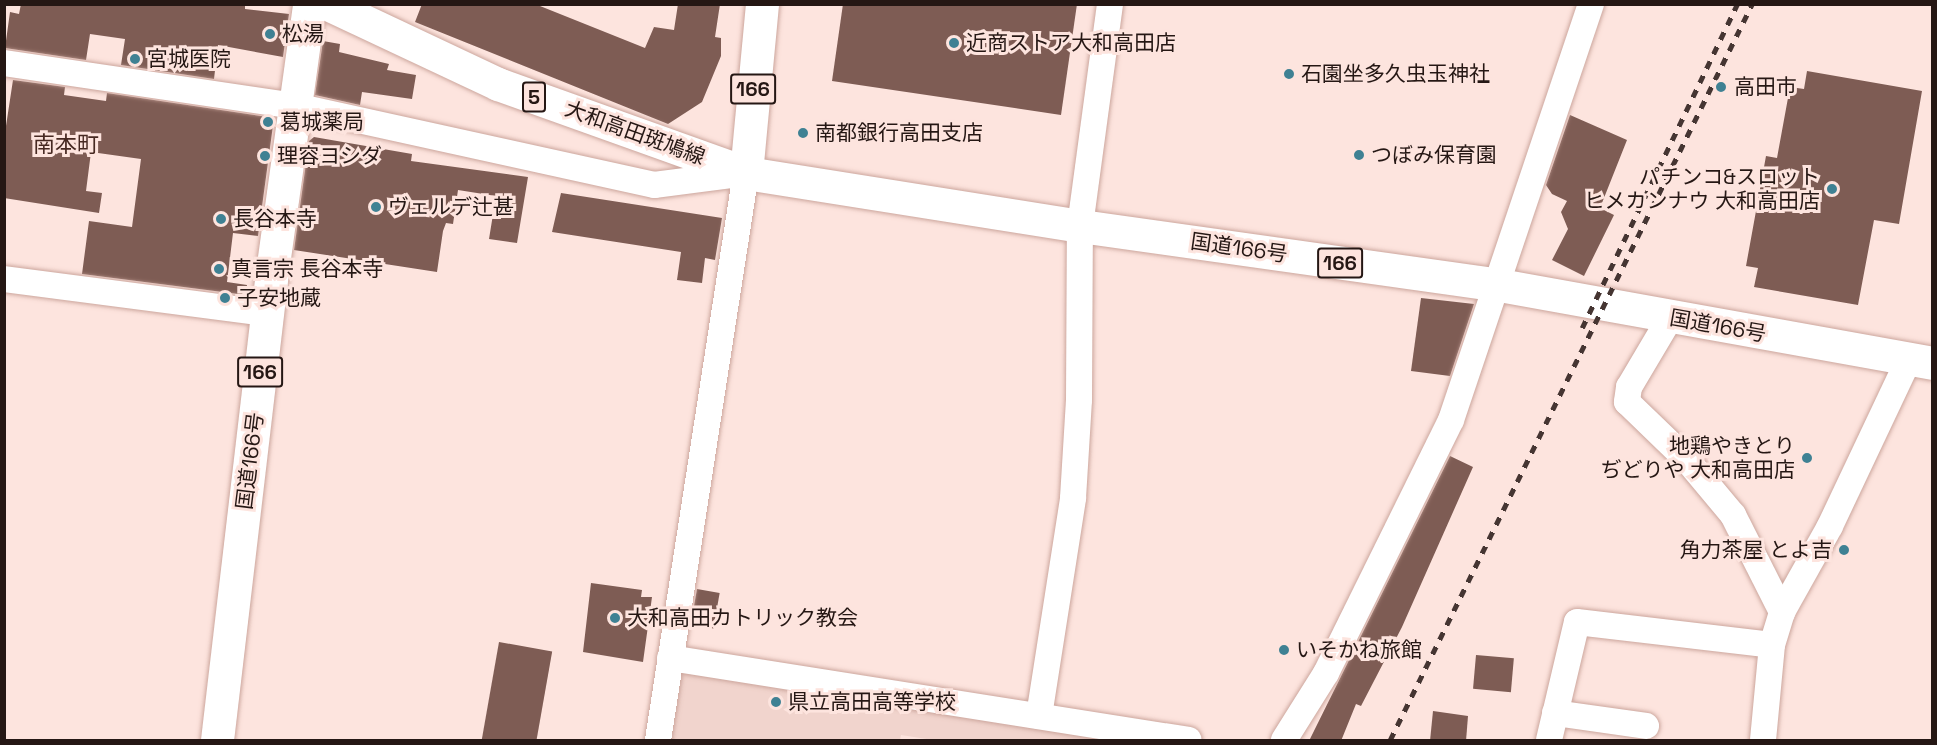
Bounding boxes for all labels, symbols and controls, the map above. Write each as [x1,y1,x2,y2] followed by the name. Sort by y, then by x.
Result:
[282,21,324,47] place label: 松湯
[263,27,277,41] marker: 松湯
[966,30,1176,56] place label: 近商ストア大和高田店
[947,36,961,50] marker: 近商ストア大和高田店
[147,46,231,72] place label: 宮城医院
[128,52,142,66] marker: 宮城医院
[1301,61,1490,87] place label: 石園坐多久虫玉神社
[1282,67,1296,81] marker: 石園坐多久虫玉神社
[729,72,777,106] road number: 166
[1734,74,1797,100] place label: 高田市
[1712,78,1730,96] marker: 高田市
[522,80,546,114] road number: 5
[562,96,708,170] street label: 大和高田斑鳩線
[280,109,364,135] place label: 葛城薬局
[261,115,275,129] marker: 葛城薬局
[815,120,983,146] place label: 南都銀行高田支店
[796,126,810,140] marker: 南都銀行高田支店
[33,132,99,158] district label: 南本町
[1371,142,1497,168] place label: つぼみ保育園
[277,143,382,169] place label: 理容ヨシダ
[1352,148,1366,162] marker: つぼみ保育園
[258,149,272,163] marker: 理容ヨシダ
[1584,164,1820,214] place label: パチンコ&スロット ヒメカンナウ 大和高田店
[1825,182,1839,196] marker: パチンコ&スロット ヒメカンナウ 大和高田店
[388,194,514,220] place label: ヴェルデ辻甚
[369,200,383,214] marker: ヴェルデ辻甚
[233,206,317,232] place label: 長谷本寺
[214,212,228,226] marker: 長谷本寺
[1189,229,1289,267] street label: 国道166号
[1316,246,1364,280] road number: 166
[231,256,383,282] place label: 真言宗 長谷本寺
[212,262,226,276] marker: 真言宗 長谷本寺
[237,285,321,311] place label: 子安地蔵
[218,291,232,305] marker: 子安地蔵
[1668,305,1768,347] street label: 国道166号
[236,355,284,389] road number: 166
[232,411,268,511] street label: 国道166号
[1601,433,1795,483] place label: 地鶏やきとり ぢどりや 大和高田店
[1800,451,1814,465] marker: 地鶏やきとり ぢどりや 大和高田店
[1680,537,1832,563] place label: 角力茶屋 とよ吉
[1837,543,1851,557] marker: 角力茶屋 とよ吉
[627,605,858,631] place label: 大和高田カトリック教会
[608,611,622,625] marker: 大和高田カトリック教会
[1296,637,1422,663] place label: いそかね旅館
[1277,643,1291,657] marker: いそかね旅館
[788,689,956,715] place label: 県立高田高等学校
[769,695,783,709] marker: 県立高田高等学校

